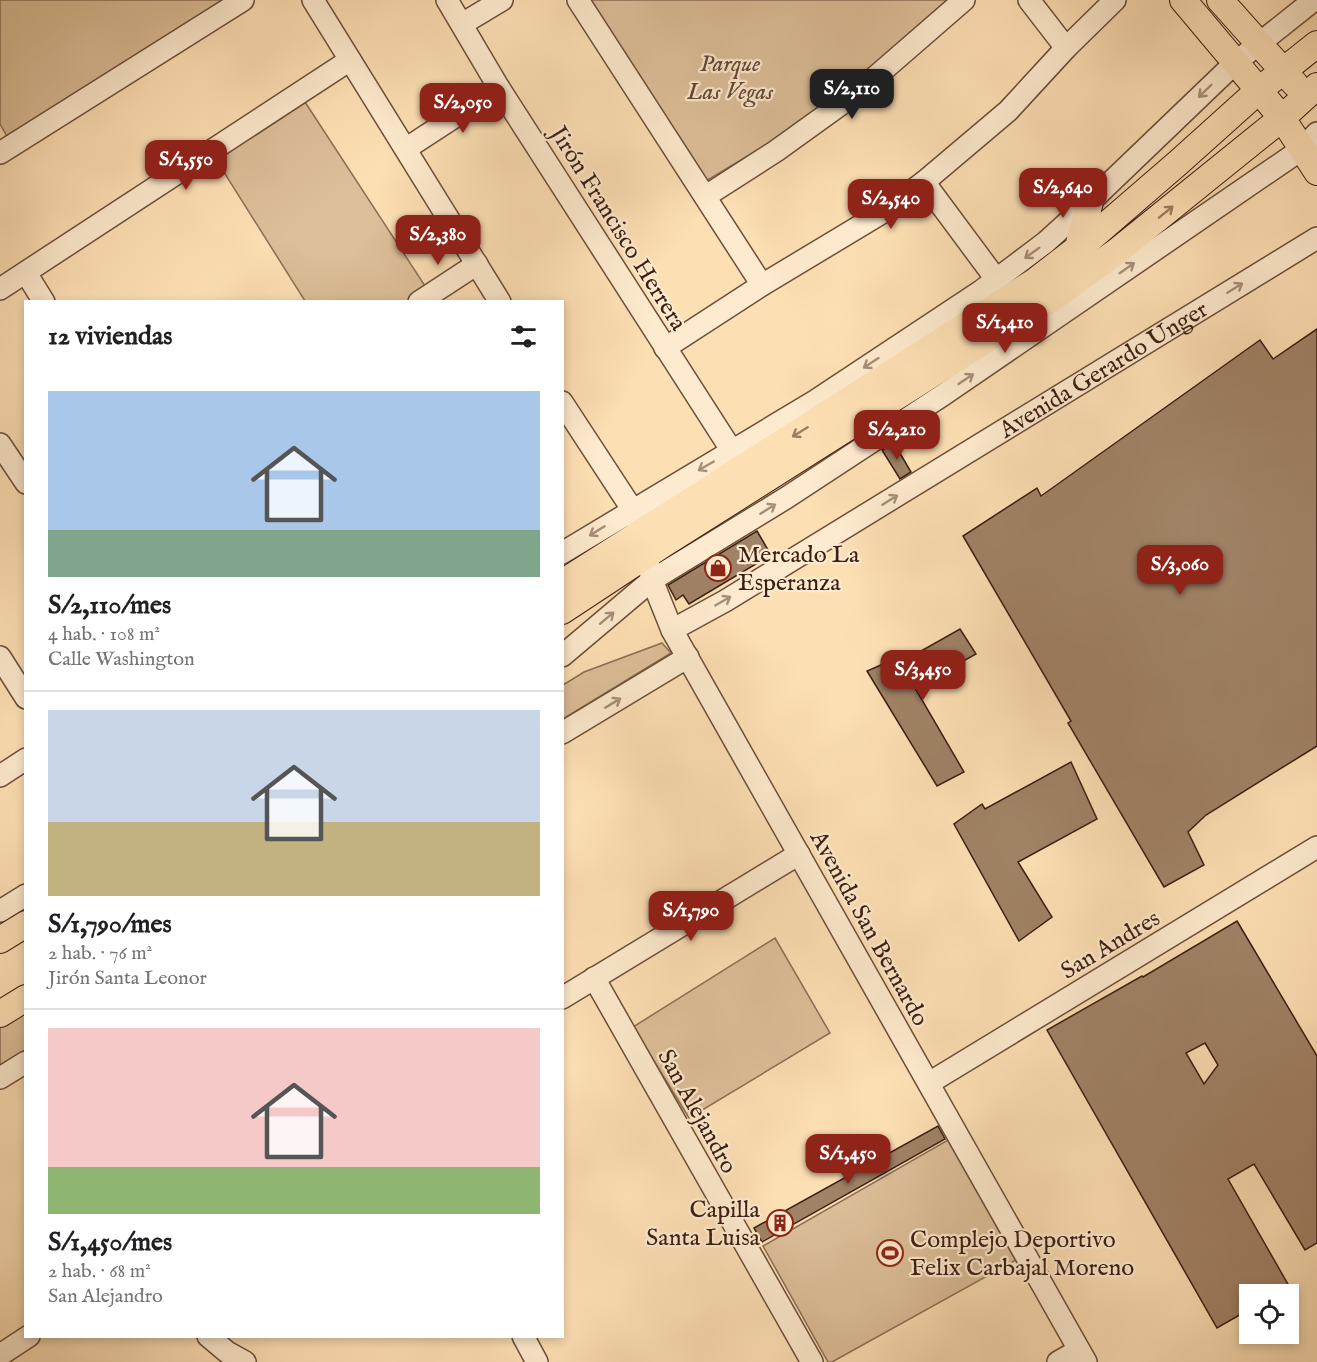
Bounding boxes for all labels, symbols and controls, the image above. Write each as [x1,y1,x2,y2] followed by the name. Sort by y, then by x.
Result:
[686,49,774,108] park label: Parque Las Vegas
[797,69,907,120] pin: S/2,110
[824,76,880,101] text: S/2,110
[408,83,518,134] pin: S/2,050
[1198,84,1213,99] one-way arrow
[434,90,492,115] text: S/2,050
[541,118,694,337] street label: Jirón Francisco Herrera
[131,140,241,191] pin: S/1,550
[159,147,213,172] text: S/1,550
[1008,168,1118,219] pin: S/2,640
[1033,175,1093,200] text: S/2,640
[836,179,946,230] pin: S/2,540
[862,186,920,211] text: S/2,540
[1158,205,1174,218] one-way arrow
[383,215,493,266] pin: S/2,380
[410,222,466,247] text: S/2,380
[1024,247,1040,259] one-way arrow
[1118,262,1134,274] one-way arrow
[1226,281,1243,293] one-way arrow
[993,295,1214,447] street label: Avenida Gerardo Unger
[950,303,1060,354] pin: S/1,410
[976,310,1034,335] text: S/1,410
[48,320,172,353] text: 12 viviendas
[507,320,540,353] icon: filters
[863,357,880,370] one-way arrow
[958,373,974,385] one-way arrow
[842,410,952,461] pin: S/2,210
[868,417,926,442] text: S/2,210
[792,425,809,438] one-way arrow
[240,430,348,538] icon: home
[698,461,715,473] one-way arrow
[881,493,898,505] one-way arrow
[759,502,776,514] one-way arrow
[589,524,606,537] one-way arrow
[738,540,860,599] place label: Mercado La Esperanza
[1125,545,1235,596] pin: S/3,060
[1151,552,1209,577] text: S/3,060
[703,553,733,583] shop icon: Mercado La Esperanza
[48,589,171,622] text: S/2,110/mes
[715,595,732,607] one-way arrow
[599,612,615,625] one-way arrow
[48,622,160,647] text: 4 hab. · 108 m²
[48,647,195,672] text: Calle Washington
[868,650,978,701] pin: S/3,450
[894,657,952,682] text: S/3,450
[604,696,621,709] one-way arrow
[240,749,348,857] icon: home
[802,825,935,1032] street label: Avenida San Bernardo
[636,891,746,942] pin: S/1,790
[663,898,719,923] text: S/1,790
[1055,903,1166,987] street label: San Andres
[48,908,172,941] text: S/1,790/mes
[48,941,152,966] text: 2 hab. · 76 m²
[48,966,207,991] text: Jirón Santa Leonor
[650,1044,744,1180] street label: San Alejandro
[240,1067,348,1175] icon: home
[793,1134,903,1185] pin: S/1,450
[819,1141,877,1166] text: S/1,450
[646,1195,761,1254] place label: Capilla Santa Luisa
[765,1208,795,1238] building icon: Capilla Santa Luisa
[910,1225,1134,1284] place label: Complejo Deportivo Felix Carbajal Moreno
[48,1226,172,1259] text: S/1,450/mes
[875,1238,905,1268] sports icon: Complejo Deportivo Felix Carbajal Moreno
[48,1259,151,1284] text: 2 hab. · 68 m²
[48,1284,163,1309] text: San Alejandro
[1239,1284,1299,1344] map controls
[1239,1284,1299,1344] button: locate

